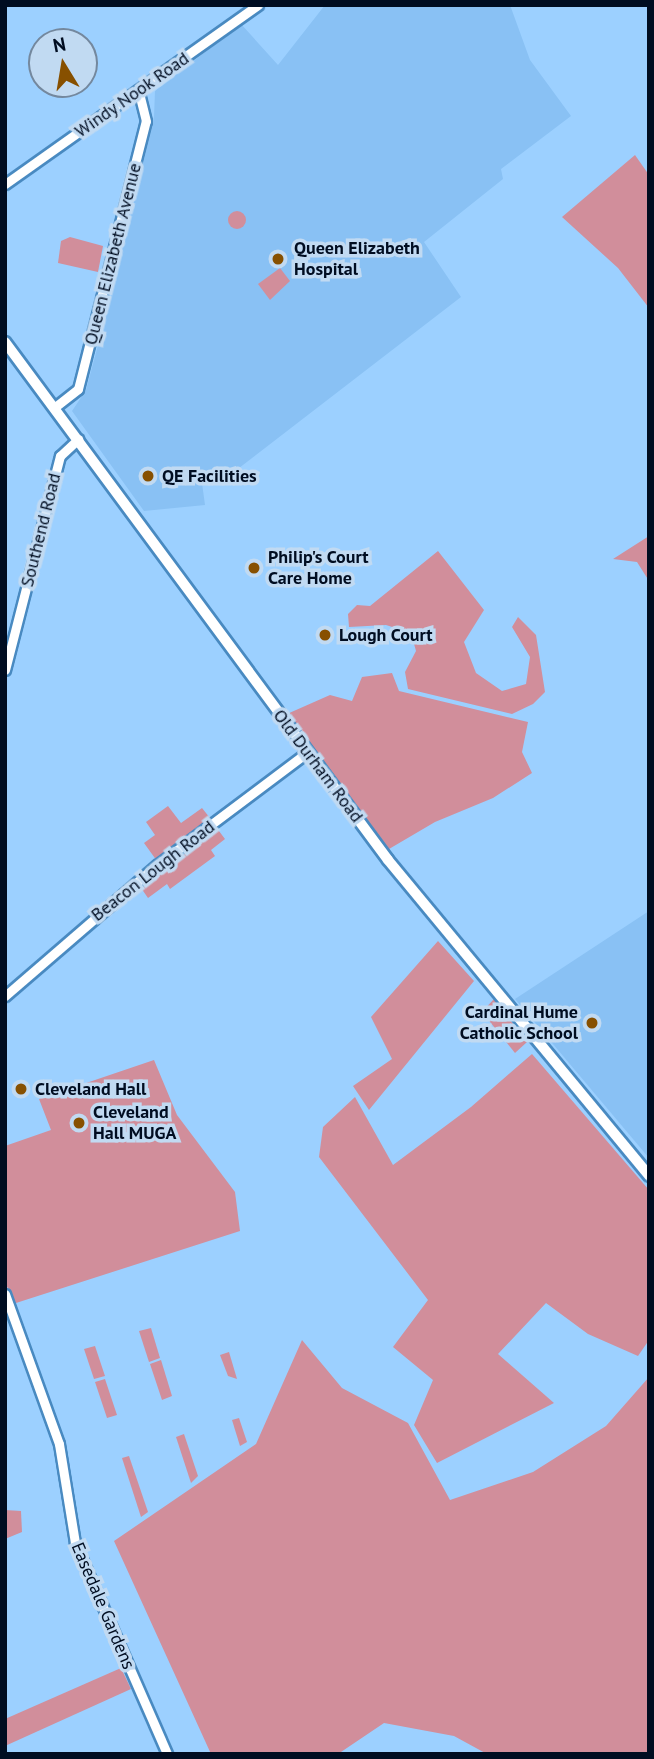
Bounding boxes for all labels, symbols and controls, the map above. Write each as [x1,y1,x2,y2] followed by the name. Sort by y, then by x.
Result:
[28,28,98,98] north arrow
[51,31,68,57] text: N
[70,47,194,143] street label: Windy Nook Road
[80,161,146,347] street label: Queen Elizabeth Avenue
[294,238,420,280] place label: Queen Elizabeth Hospital
[268,249,288,269] marker: Queen Elizabeth Hospital
[162,465,257,487] place label: QE Facilities
[140,468,156,484] marker: QE Facilities
[16,471,66,589] street label: Southend Road
[268,547,369,590] place label: Philip's Court Care Home
[246,560,262,576] marker: Philip's Court Care Home
[339,624,433,646] place label: Lough Court
[317,627,333,643] marker: Lough Court
[268,705,368,827] street label: Old Durham Road
[87,816,219,926] street label: Beacon Lough Road
[459,1002,578,1044] place label: Cardinal Hume Catholic School
[584,1015,600,1031] marker: Cardinal Hume Catholic School
[35,1078,146,1100] place label: Cleveland Hall
[13,1081,29,1097] marker: Cleveland Hall
[93,1102,176,1144] place label: Cleveland Hall MUGA
[71,1115,87,1131] marker: Cleveland Hall MUGA
[67,1539,139,1673] street label: Easedale Gardens

